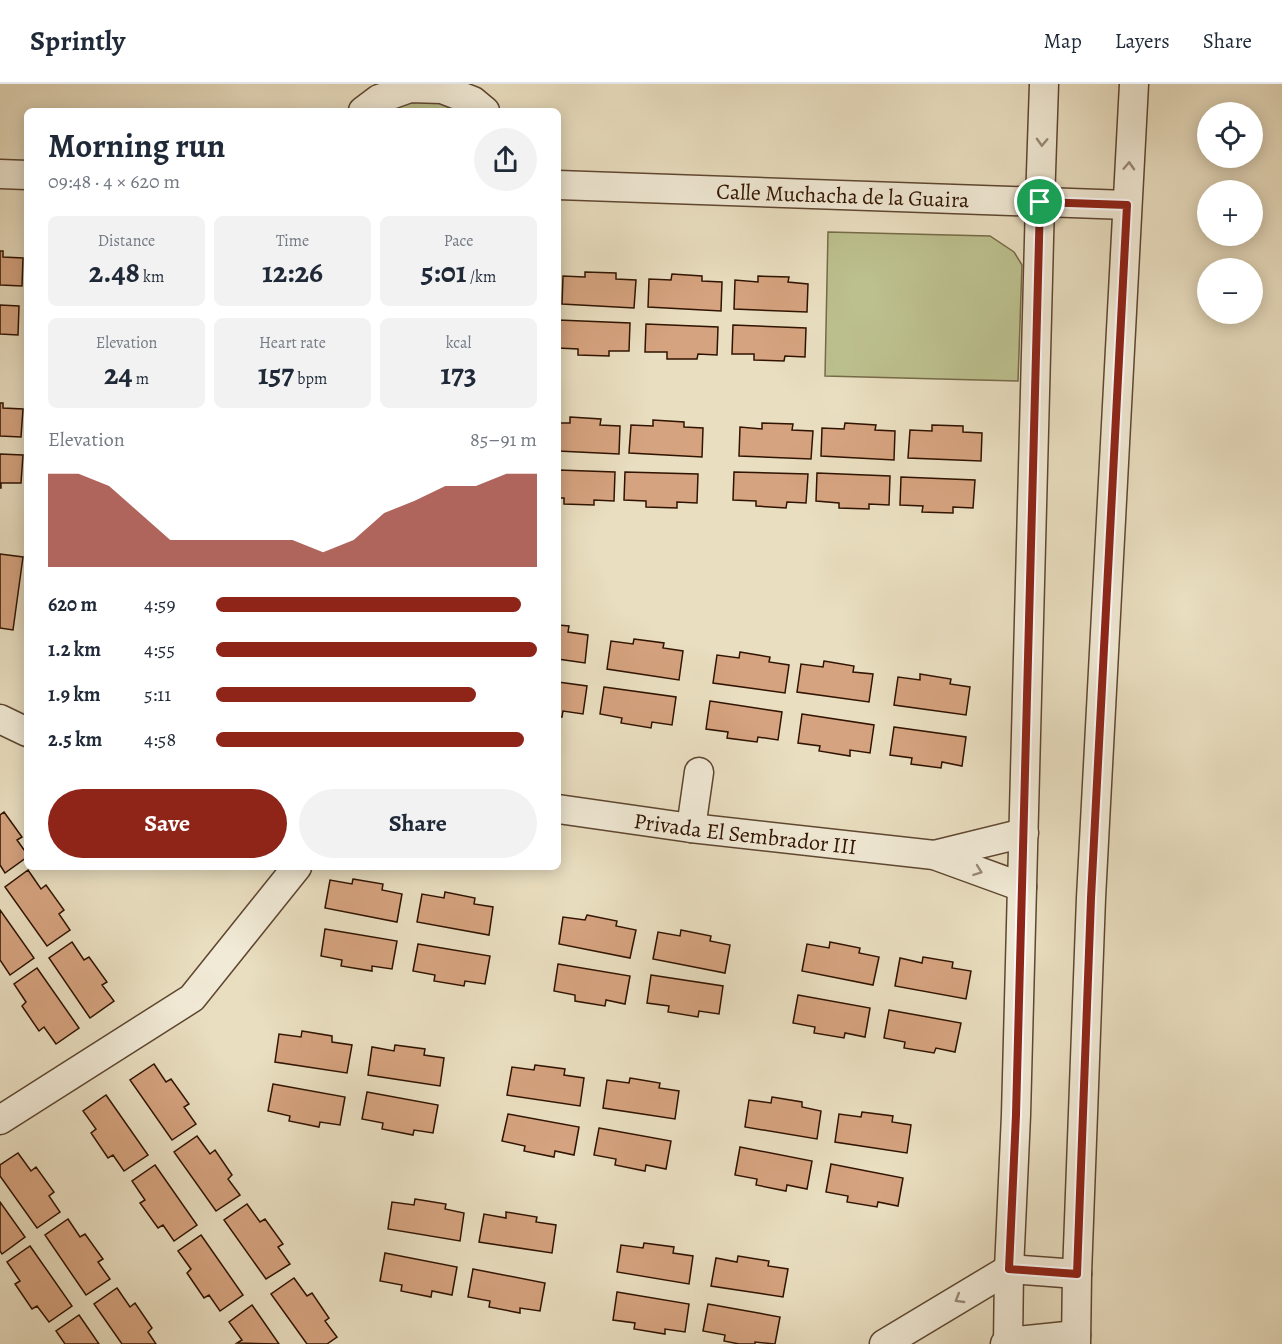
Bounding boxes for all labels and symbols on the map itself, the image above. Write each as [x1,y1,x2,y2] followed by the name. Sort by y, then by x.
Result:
[1036,138,1048,147] one-way arrow
[1122,162,1135,171] one-way arrow
[1014,176,1065,227] pin
[716,177,971,215] street label: Calle Muchacha de la Guaira
[632,806,858,862] street label: Privada El Sembrador III
[972,863,983,876] one-way arrow
[955,1292,965,1304] one-way arrow

